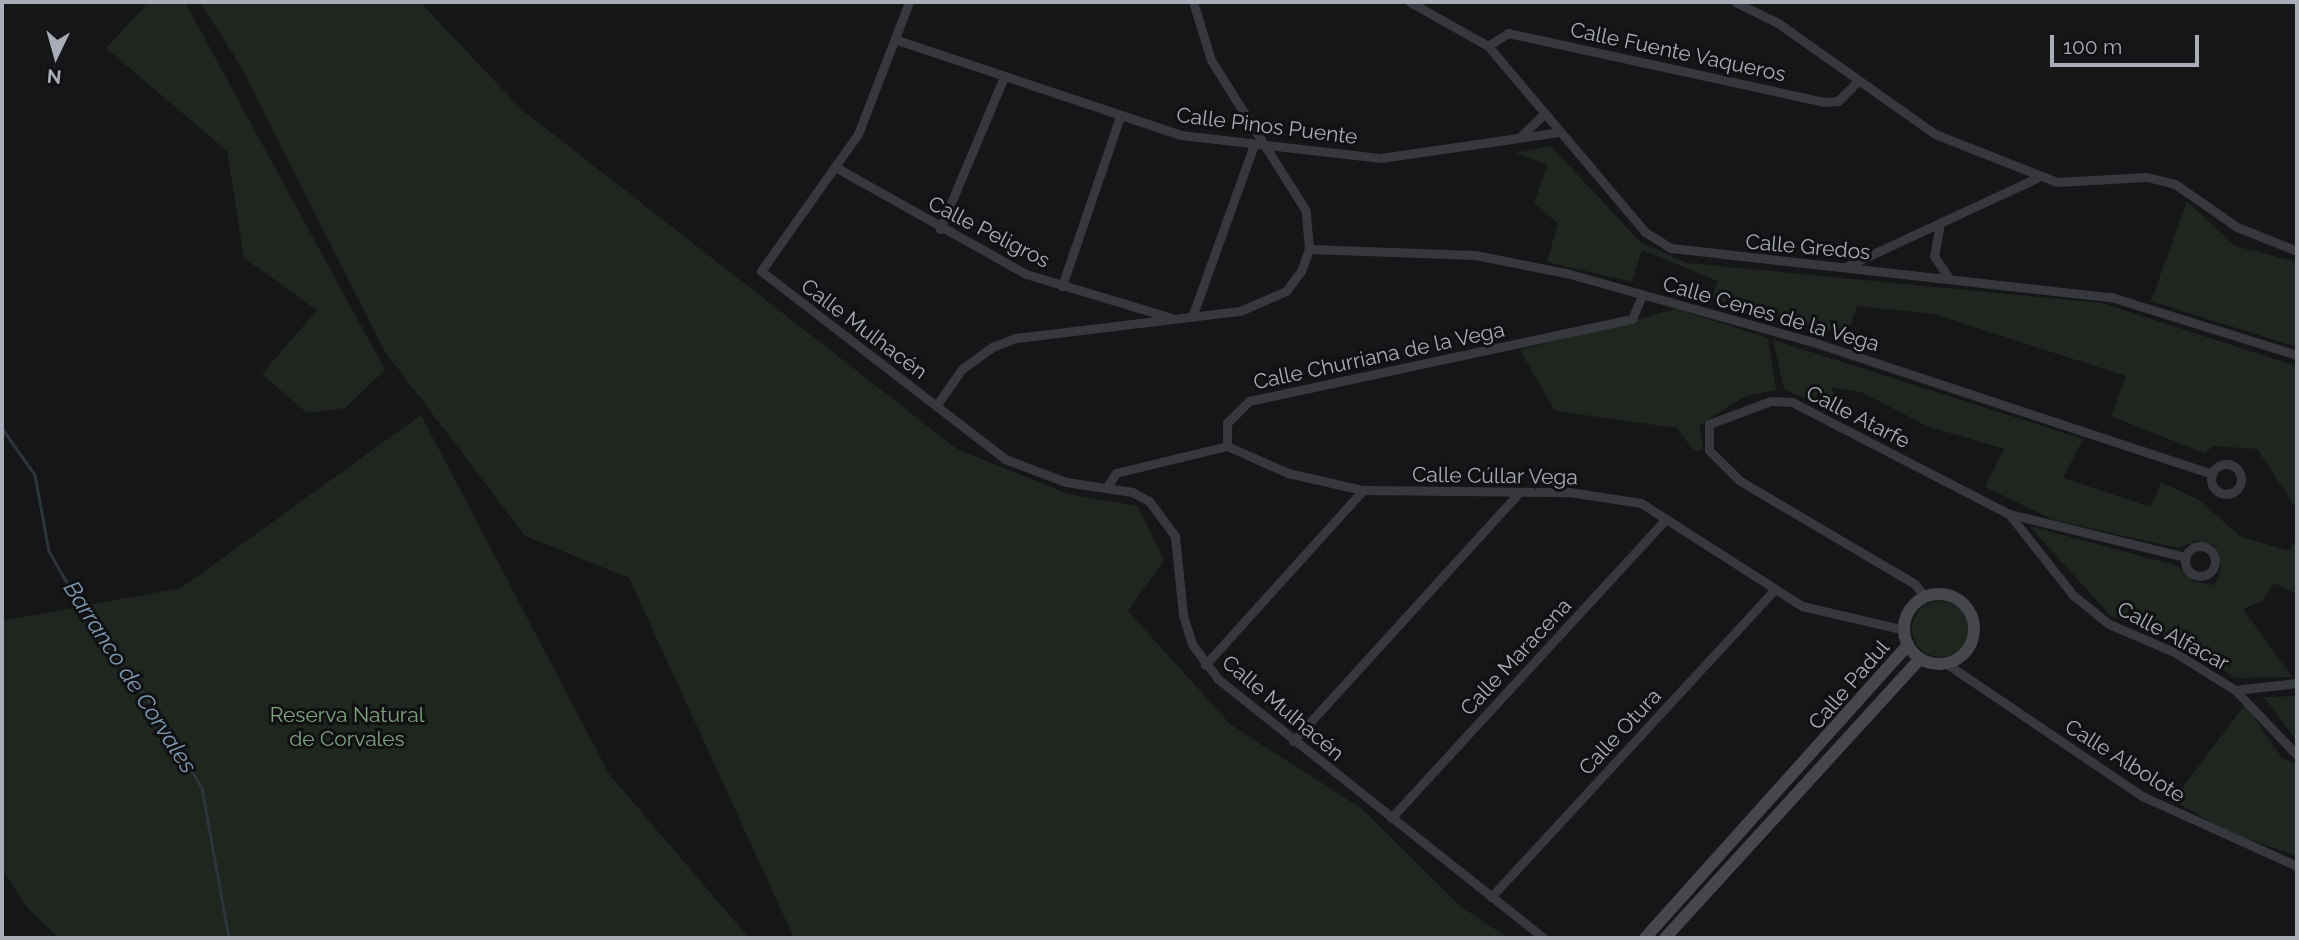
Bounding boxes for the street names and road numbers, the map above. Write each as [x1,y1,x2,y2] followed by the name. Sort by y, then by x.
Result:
[1568,17,1788,87] street label: Calle Fuente Vaqueros
[1175,102,1359,150] street label: Calle Pinos Puente
[924,191,1054,273] street label: Calle Peligros
[1745,229,1871,265] street label: Calle Gredos
[1660,271,1882,357] street label: Calle Cenes de la Vega
[796,273,932,385] street label: Calle Mulhacén
[1251,317,1507,395] street label: Calle Churriana de la Vega
[1802,380,1914,454] street label: Calle Atarfe
[1411,462,1579,490] street label: Calle Cúllar Vega
[1455,593,1577,721] street label: Calle Maracena
[2113,596,2233,676] street label: Calle Alfacar
[1803,635,1895,735] street label: Calle Padul
[1217,650,1349,766] street label: Calle Mulhacén
[1574,684,1666,780] street label: Calle Otura
[2060,714,2190,808] street label: Calle Albolote

